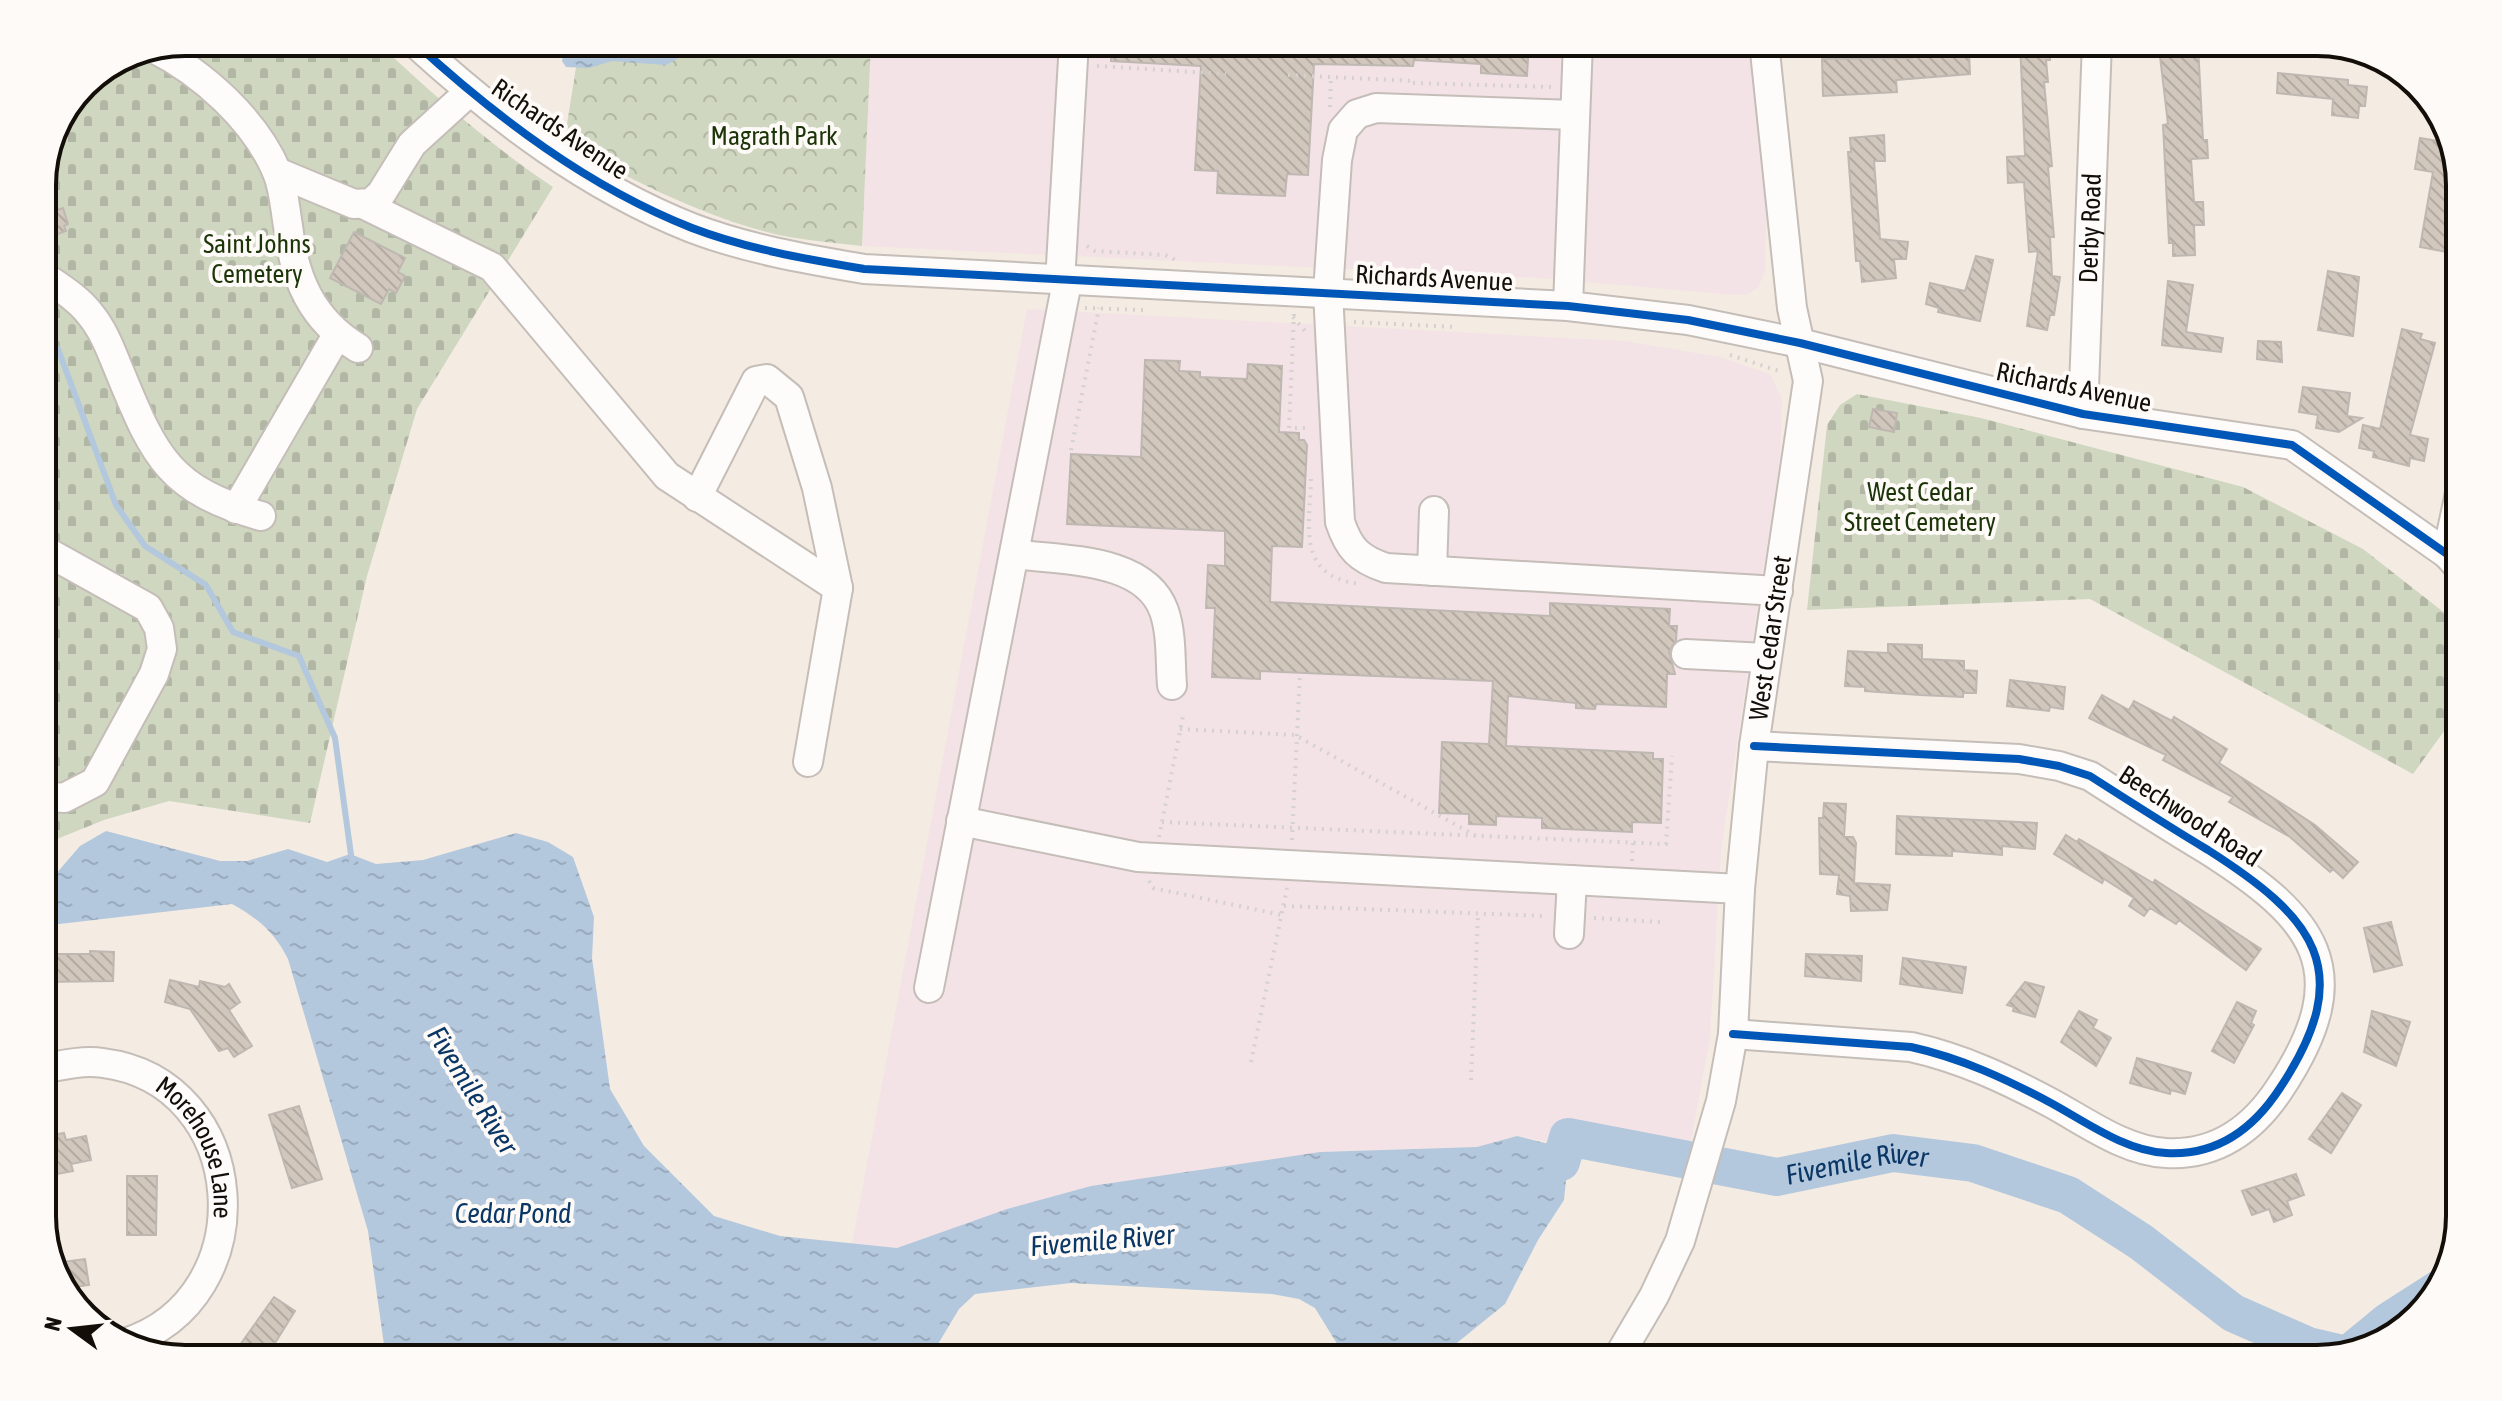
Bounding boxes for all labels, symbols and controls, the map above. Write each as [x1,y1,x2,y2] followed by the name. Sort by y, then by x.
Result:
[486,72,634,186] street label: Richards Avenue
[710,121,838,151] park label: Magrath Park
[2073,173,2107,284] street label: Derby Road
[203,229,311,289] park label: Saint Johns Cemetery
[1354,259,1514,297] street label: Richards Avenue
[1994,356,2154,418] street label: Richards Avenue
[1844,477,1996,537] park label: West Cedar Street Cemetery
[1743,553,1797,722] street label: West Cedar Street
[2113,759,2267,873] street label: Beechwood Road
[421,1020,526,1161] water label: Fivemile River
[150,1070,238,1219] street label: Morehouse Lane
[1782,1137,1932,1191] water label: Fivemile River
[455,1197,571,1229] water label: Cedar Pond
[1029,1218,1177,1262] water label: Fivemile River
[32,1289,112,1369] north arrow
[38,1314,67,1333] text: N

